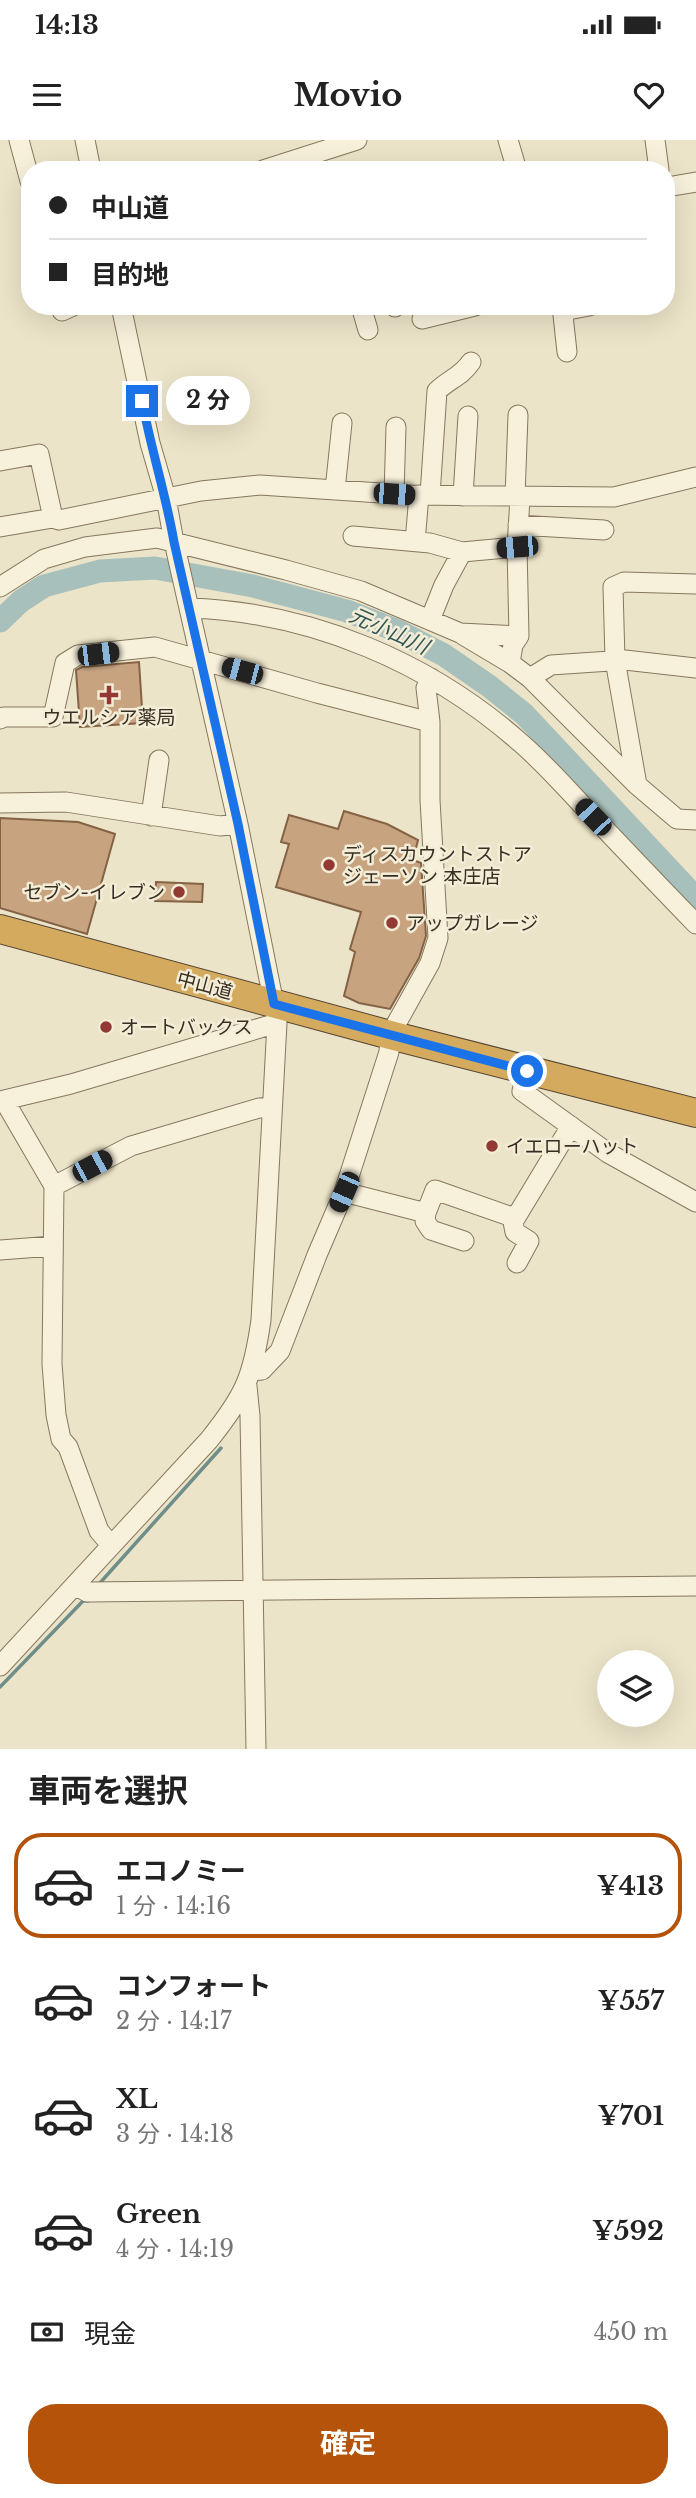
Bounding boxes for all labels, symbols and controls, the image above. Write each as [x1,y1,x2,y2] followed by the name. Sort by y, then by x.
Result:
[35,9,99,41] text: 14:13
[294,75,402,115] text: Movio
[28,76,66,114] icon: menu
[630,76,668,114] icon: heart
[91,192,169,224] text: 中山道
[91,259,169,291] text: 目的地
[166,376,250,426] callout: 2 分
[126,385,158,417] route end
[186,386,230,414] text: 2 分
[373,482,416,506] car
[496,535,539,559] car
[345,602,434,661] water label: 元小山川
[76,641,121,667] car
[219,655,266,687] car
[101,687,117,703] marker: ウエルシア薬局
[42,706,176,729] place label: ウエルシア薬局
[571,795,616,839] car
[343,843,532,888] place label: ディスカウントストア ジェーソン 本庄店
[321,857,337,873] marker: ディスカウントストア ジェーソン 本庄店
[23,881,165,904] place label: セブン-イレブン
[171,884,187,900] marker: セブン-イレブン
[406,912,539,935] place label: アップガレージ
[384,915,400,931] marker: アップガレージ
[174,967,235,1004] street label: 中山道
[120,1016,252,1039] place label: オートバックス
[98,1019,114,1035] marker: オートバックス
[511,1055,543,1087] route start
[506,1135,638,1158] place label: イエローハット
[484,1138,500,1154] marker: イエローハット
[69,1147,116,1185] car
[326,1169,363,1215] car
[597,1650,674,1727] map controls
[597,1650,674,1727] button: layers
[28,1771,188,1811] text: 車両を選択
[32,1854,95,1917] icon: car
[116,1855,246,1887] text: エコノミー
[597,1870,664,1902] text: ¥413
[116,1892,231,1920] text: 1 分 · 14:16
[32,1969,95,2032] icon: car
[116,1970,271,2002] text: コンフォート
[598,1985,664,2017] text: ¥557
[116,2007,232,2035] text: 2 分 · 14:17
[116,2083,158,2115] text: XL
[32,2084,95,2147] icon: car
[597,2100,664,2132] text: ¥701
[116,2120,234,2148] text: 3 分 · 14:18
[116,2198,201,2230] text: Green
[32,2199,95,2262] icon: car
[592,2215,664,2247] text: ¥592
[116,2235,234,2263] text: 4 分 · 14:19
[28,2313,66,2351] icon: cash
[84,2318,136,2350] text: 現金
[594,2318,668,2346] text: 450 m
[28,2404,668,2484] button: 確定

